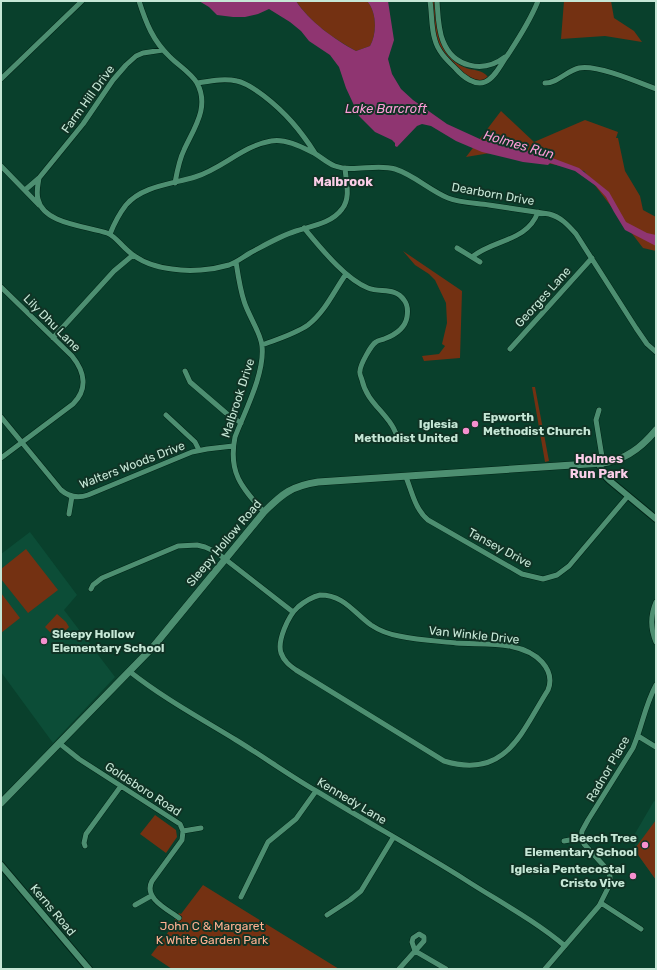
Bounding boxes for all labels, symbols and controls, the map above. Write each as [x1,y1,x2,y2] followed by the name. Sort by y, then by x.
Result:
[59,62,118,136] street label: Farm Hill Drive
[345,101,428,116] water label: Lake Barcroft
[482,127,556,162] water label: Holmes Run
[313,174,373,189] district label: Malbrook
[450,180,536,208] street label: Dearborn Drive
[512,264,574,330] street label: Georges Lane
[21,292,84,355] street label: Lily Dhu Lane
[219,356,257,439] street label: Malbrook Drive
[483,410,591,438] place label: Epworth Methodist Church
[354,417,458,445] place label: Iglesia Methodist United
[470,419,480,429] marker: Epworth Methodist Church
[461,426,471,436] marker: Iglesia Methodist United
[77,438,187,492] street label: Walters Woods Drive
[570,451,629,481] district label: Holmes Run Park
[184,497,264,589] street label: Sleepy Hollow Road
[466,525,535,571] street label: Tansey Drive
[428,623,520,647] street label: Van Winkle Drive
[52,627,164,655] place label: Sleepy Hollow Elementary School
[39,636,49,646] marker: Sleepy Hollow Elementary School
[584,733,633,804] street label: Radnor Place
[102,759,184,819] street label: Goldsboro Road
[315,775,390,827] street label: Kennedy Lane
[525,831,637,859] place label: Beech Tree Elementary School
[640,840,650,850] marker: Beech Tree Elementary School
[511,862,625,890] place label: Iglesia Pentecostal Cristo Vive
[628,871,638,881] marker: Iglesia Pentecostal Cristo Vive
[27,881,79,939] street label: Kerns Road
[156,919,269,947] park label: John C & Margaret K White Garden Park

